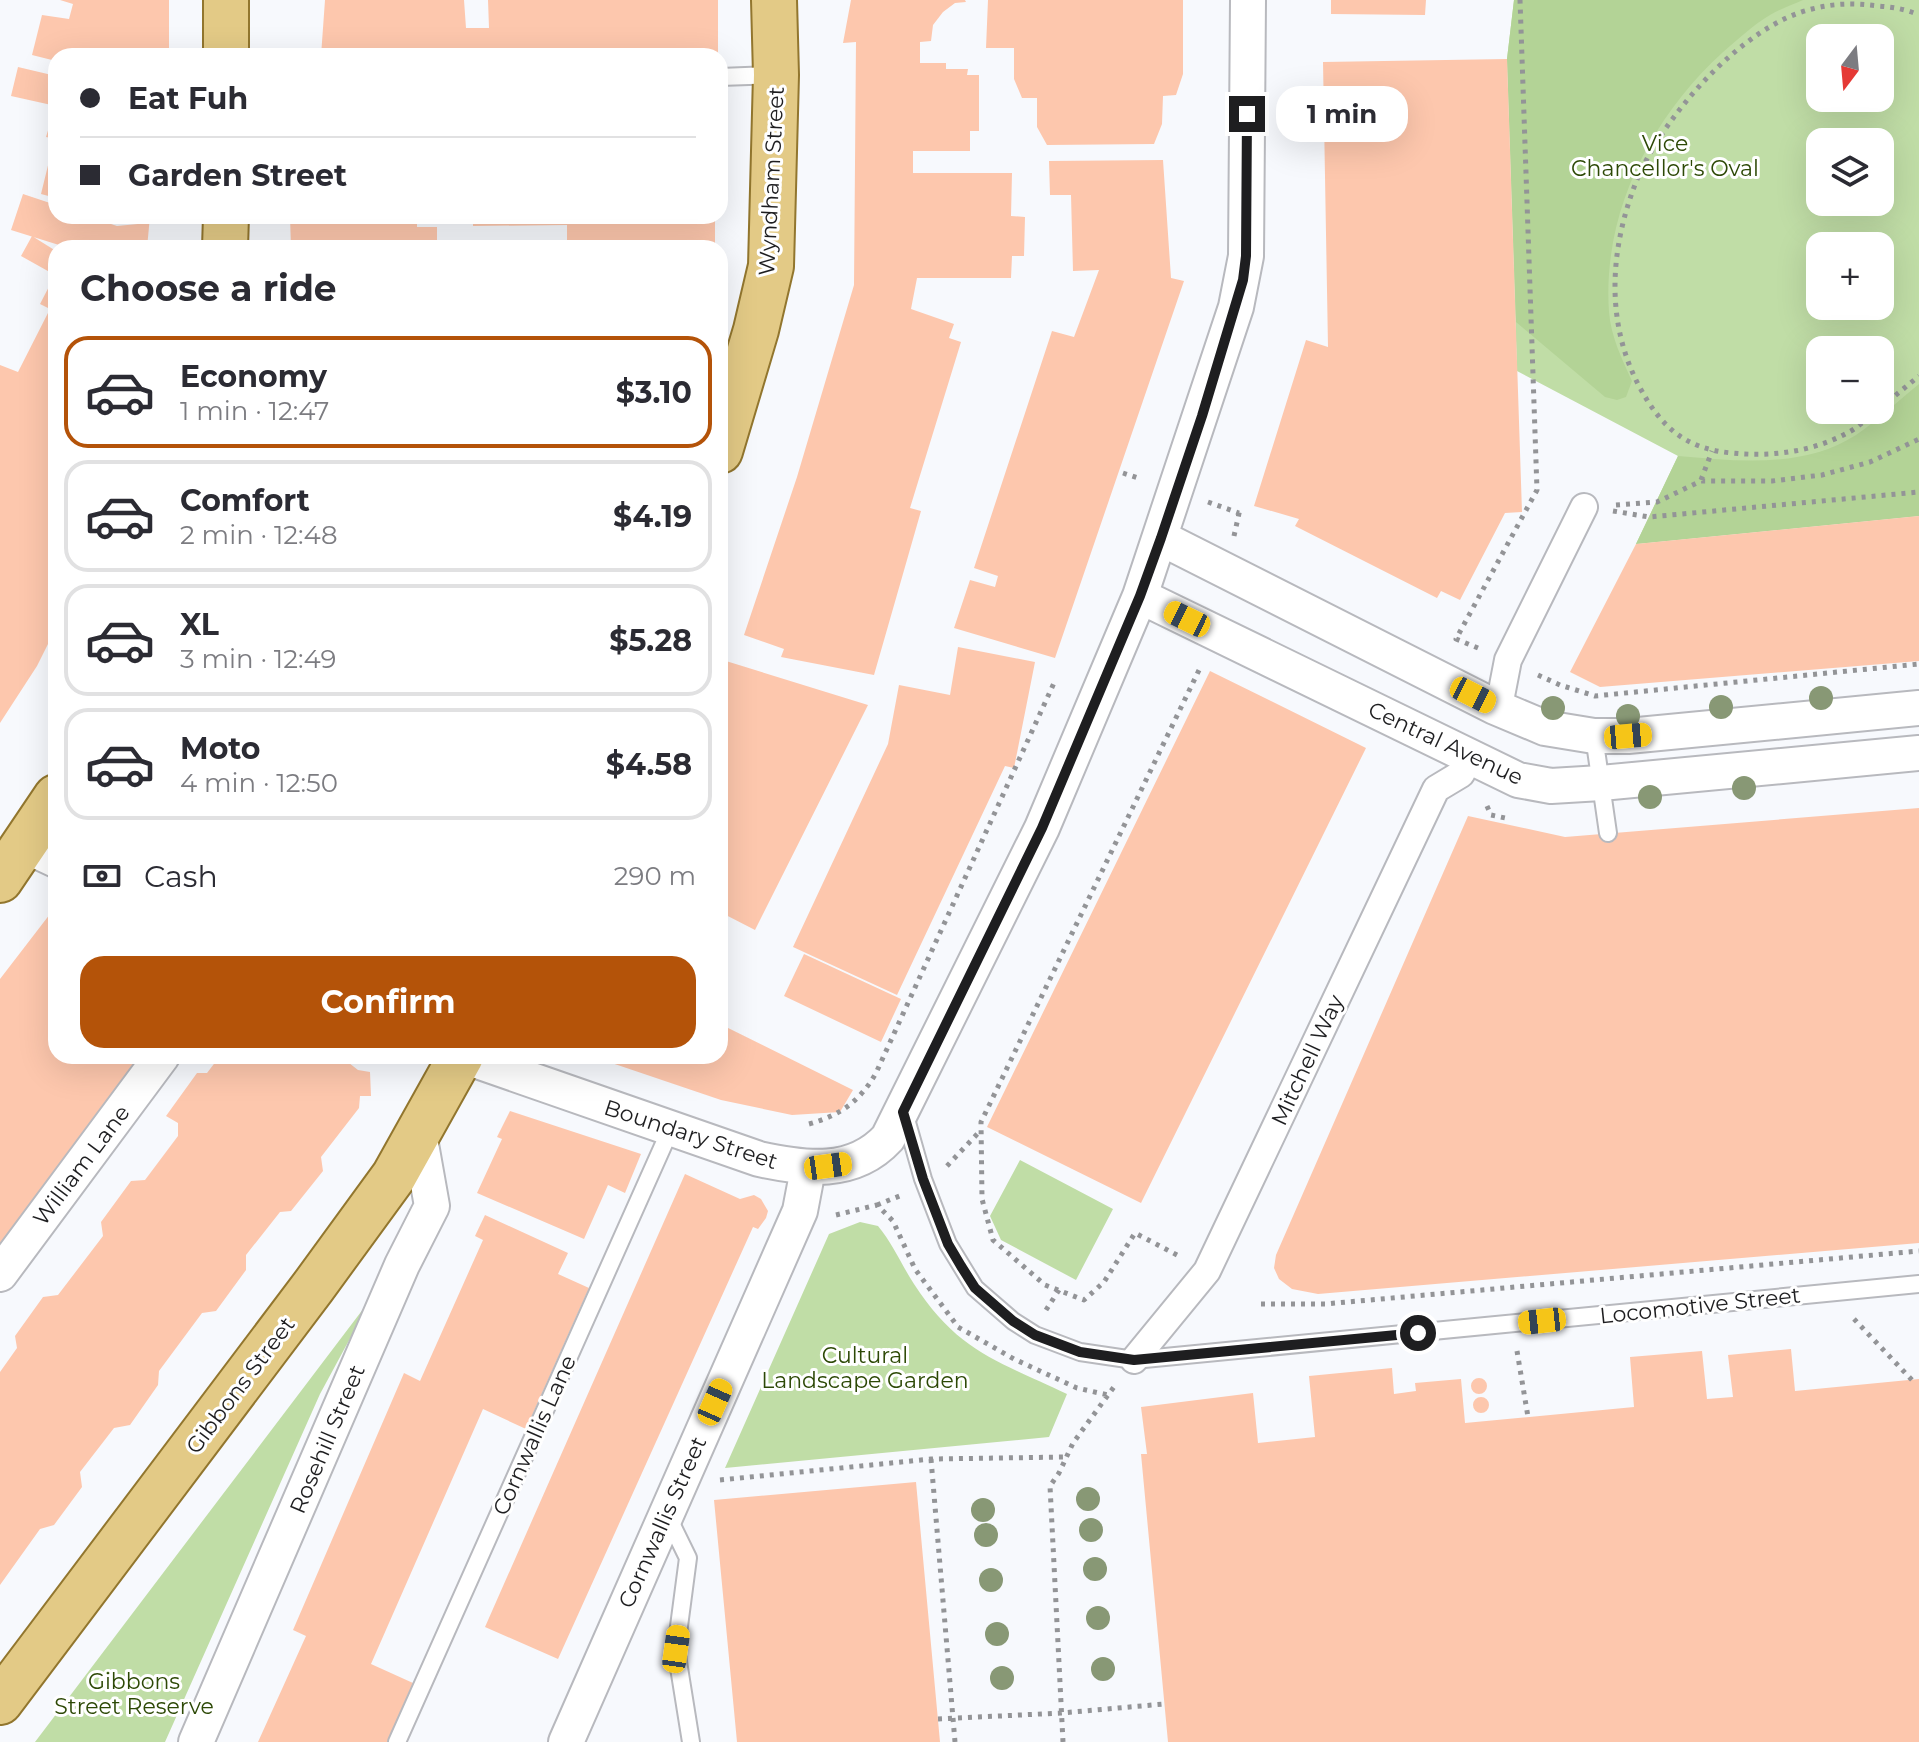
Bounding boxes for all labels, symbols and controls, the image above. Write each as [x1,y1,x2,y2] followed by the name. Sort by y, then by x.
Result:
[1806,24,1894,112] north arrow
[1806,24,1894,424] map controls
[128,80,248,117] text: Eat Fuh
[753,86,790,276] street label: Wyndham Street
[1275,86,1407,142] callout: 1 min
[1229,96,1265,132] route end
[1307,98,1377,130] text: 1 min
[1806,128,1894,216] button: layers
[1571,130,1759,182] park label: Vice Chancellor's Oval
[128,157,347,194] text: Garden Street
[1806,232,1894,320] button: +
[80,266,337,310] text: Choose a ride
[1806,336,1894,424] button: −
[84,356,156,428] icon: car
[180,358,327,395] text: Economy
[616,374,692,411] text: $3.10
[180,395,329,427] text: 1 min · 12:47
[84,480,156,552] icon: car
[180,482,310,519] text: Comfort
[613,498,692,535] text: $4.19
[180,519,338,551] text: 2 min · 12:48
[1160,598,1214,640] car
[84,604,156,676] icon: car
[180,606,219,643] text: XL
[609,622,692,659] text: $5.28
[180,643,336,675] text: 3 min · 12:49
[1446,673,1500,717] car
[1364,696,1528,791] street label: Central Avenue
[1603,722,1653,750] car
[84,728,156,800] icon: car
[180,730,261,767] text: Moto
[606,746,692,783] text: $4.58
[180,767,338,799] text: 4 min · 12:50
[80,854,124,898] icon: cash
[144,858,218,895] text: Cash
[614,860,696,892] text: 290 m
[80,956,696,1048] button: Confirm
[1265,991,1350,1130] street label: Mitchell Way
[601,1094,781,1175] street label: Boundary Street
[27,1100,135,1231] street label: William Lane
[803,1151,853,1181] car
[1598,1282,1802,1329] street label: Locomotive Street
[1517,1307,1567,1335] car
[180,1311,301,1459] street label: Gibbons Street
[1400,1315,1436,1351] route start
[761,1342,969,1394] park label: Cultural Landscape Garden
[487,1351,582,1519] street label: Cornwallis Lane
[284,1361,371,1517] street label: Rosehill Street
[694,1375,736,1429] car
[613,1432,712,1612] street label: Cornwallis Street
[661,1624,691,1674] car
[54,1668,214,1720] park label: Gibbons Street Reserve

